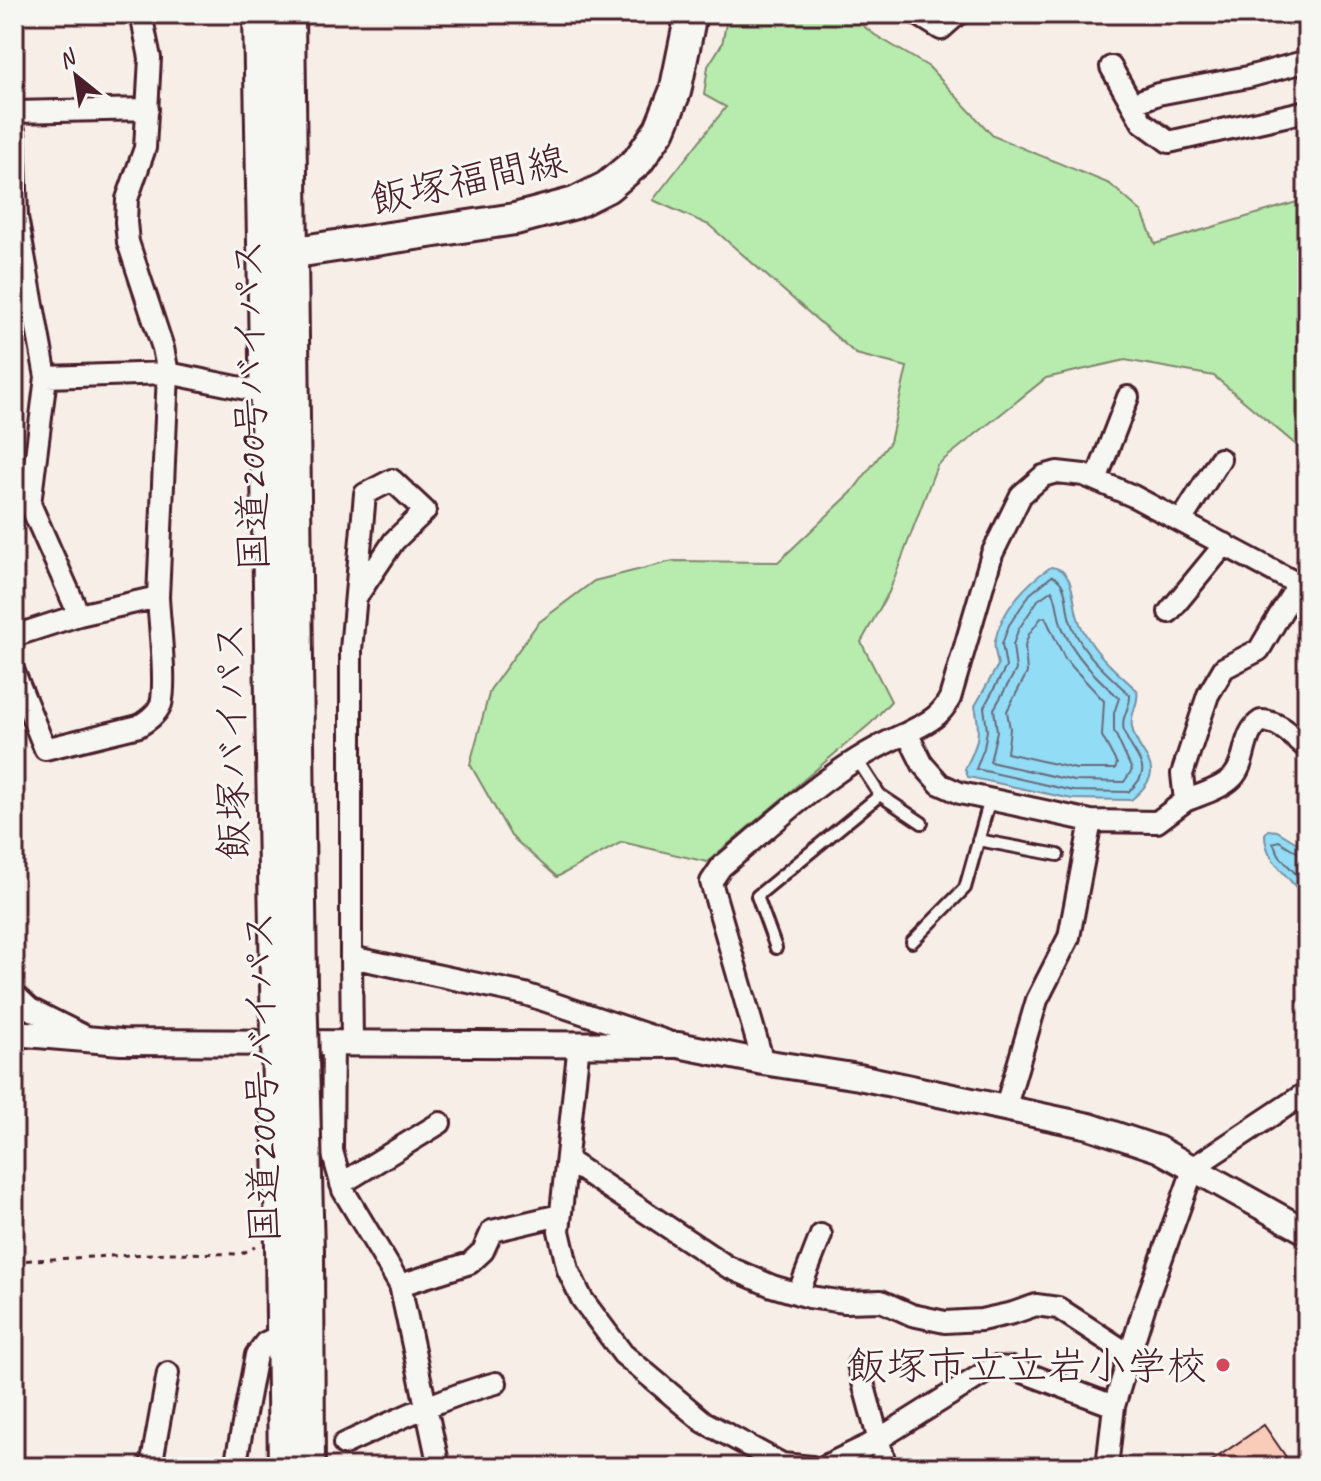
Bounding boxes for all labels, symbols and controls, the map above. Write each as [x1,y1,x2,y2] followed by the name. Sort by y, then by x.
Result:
[36,36,116,116] north arrow
[54,42,82,75] text: N
[365,135,571,225] street label: 飯塚福間線
[223,238,279,572] street label: 国道200号バイパス
[205,621,259,861] street label: 飯塚バイパス
[234,910,290,1244] street label: 国道200号バイパス
[847,1341,1207,1391] place label: 飯塚市立立岩小学校
[1214,1356,1232,1374] marker: 飯塚市立立岩小学校

